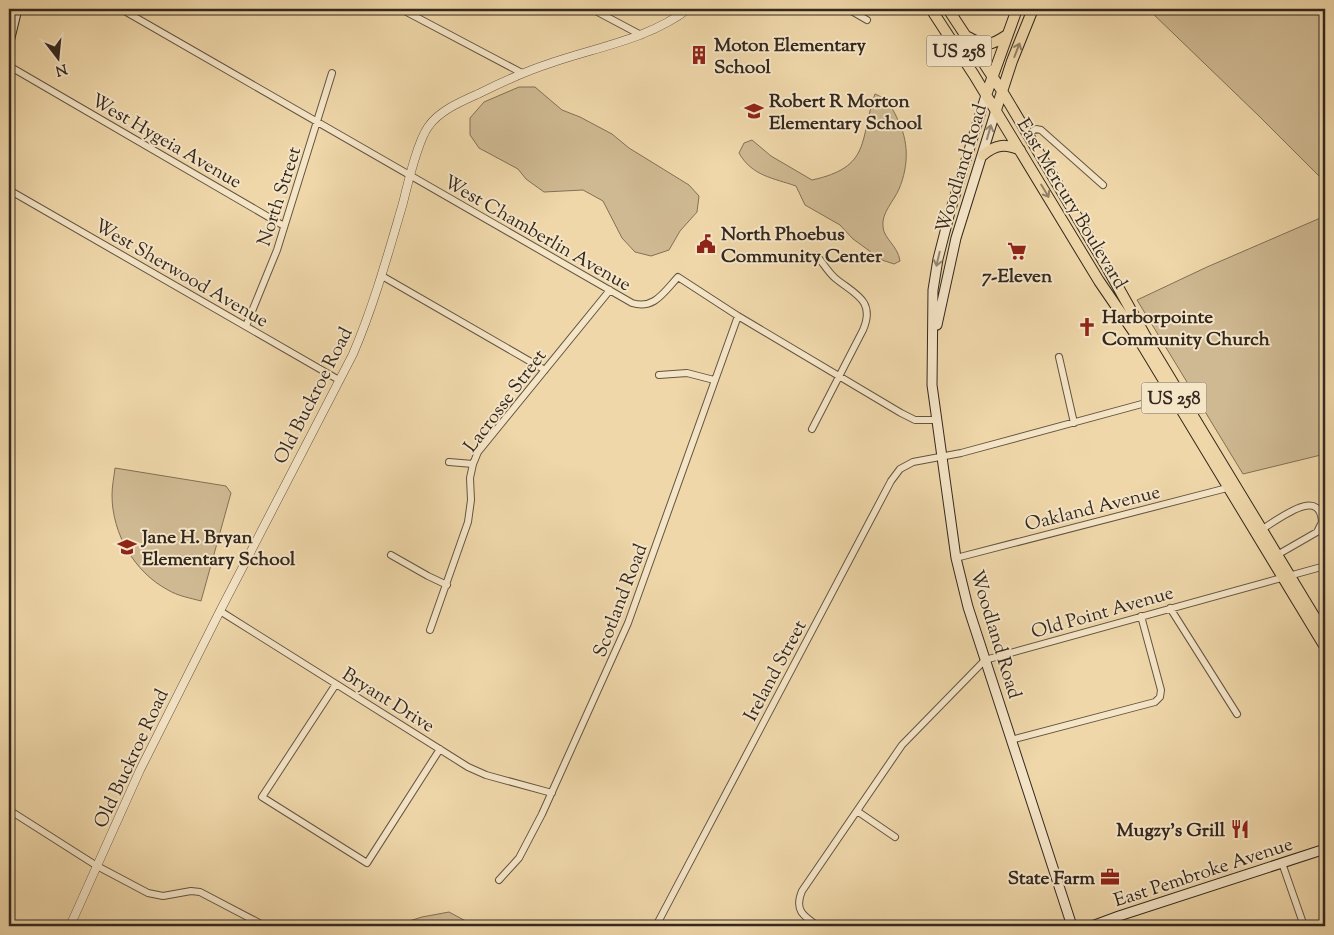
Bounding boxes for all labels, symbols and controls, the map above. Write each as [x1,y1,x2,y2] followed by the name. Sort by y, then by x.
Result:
[32,32,82,82] north arrow
[714,33,867,82] place label: Moton Elementary School
[926,36,992,66] road number: US 258
[1012,43,1022,58] one-way arrow
[688,44,710,66] building icon: Moton Elementary School
[53,57,69,80] text: N
[85,88,246,196] street label: West Hygeia Avenue
[769,89,923,138] place label: Robert R Morton Elementary School
[743,100,765,122] school or university icon: Robert R Morton Elementary School
[930,101,995,236] street label: Woodland Road
[1009,114,1133,295] street label: East Mercury Boulevard
[985,125,995,141] one-way arrow
[252,143,309,250] street label: North Street
[438,169,636,299] street label: West Chamberlin Avenue
[1040,184,1050,198] one-way arrow
[89,213,273,335] street label: West Sherwood Avenue
[721,222,883,271] place label: North Phoebus Community Center
[695,233,717,255] public building icon: North Phoebus Community Center
[1006,240,1028,262] supermarket icon: 7-Eleven
[933,251,942,267] one-way arrow
[982,264,1053,291] place label: 7-Eleven
[1102,305,1271,354] place label: Harborpointe Community Church
[1076,316,1098,338] church icon: Harborpointe Community Church
[268,323,361,469] street label: Old Buckroe Road
[458,344,554,459] street label: Lacrosse Street
[1142,382,1206,413] road number: US 258
[1022,480,1163,539] street label: Oakland Avenue
[140,525,296,574] place label: Jane H. Bryan Elementary School
[116,536,138,558] school or university icon: Jane H. Bryan Elementary School
[587,540,655,661] street label: Scotland Road
[962,567,1027,703] street label: Woodland Road
[1028,580,1177,647] street label: Old Point Avenue
[738,615,814,727] street label: Ireland Street
[336,662,439,740] street label: Bryant Drive
[88,685,176,833] street label: Old Buckroe Road
[1116,818,1226,845] place label: Mugzy's Grill
[1229,818,1251,840] restaurant icon: Mugzy's Grill
[1111,832,1297,915] street label: East Pembroke Avenue
[1008,866,1095,893] place label: State Farm
[1099,866,1121,888] office icon: State Farm

